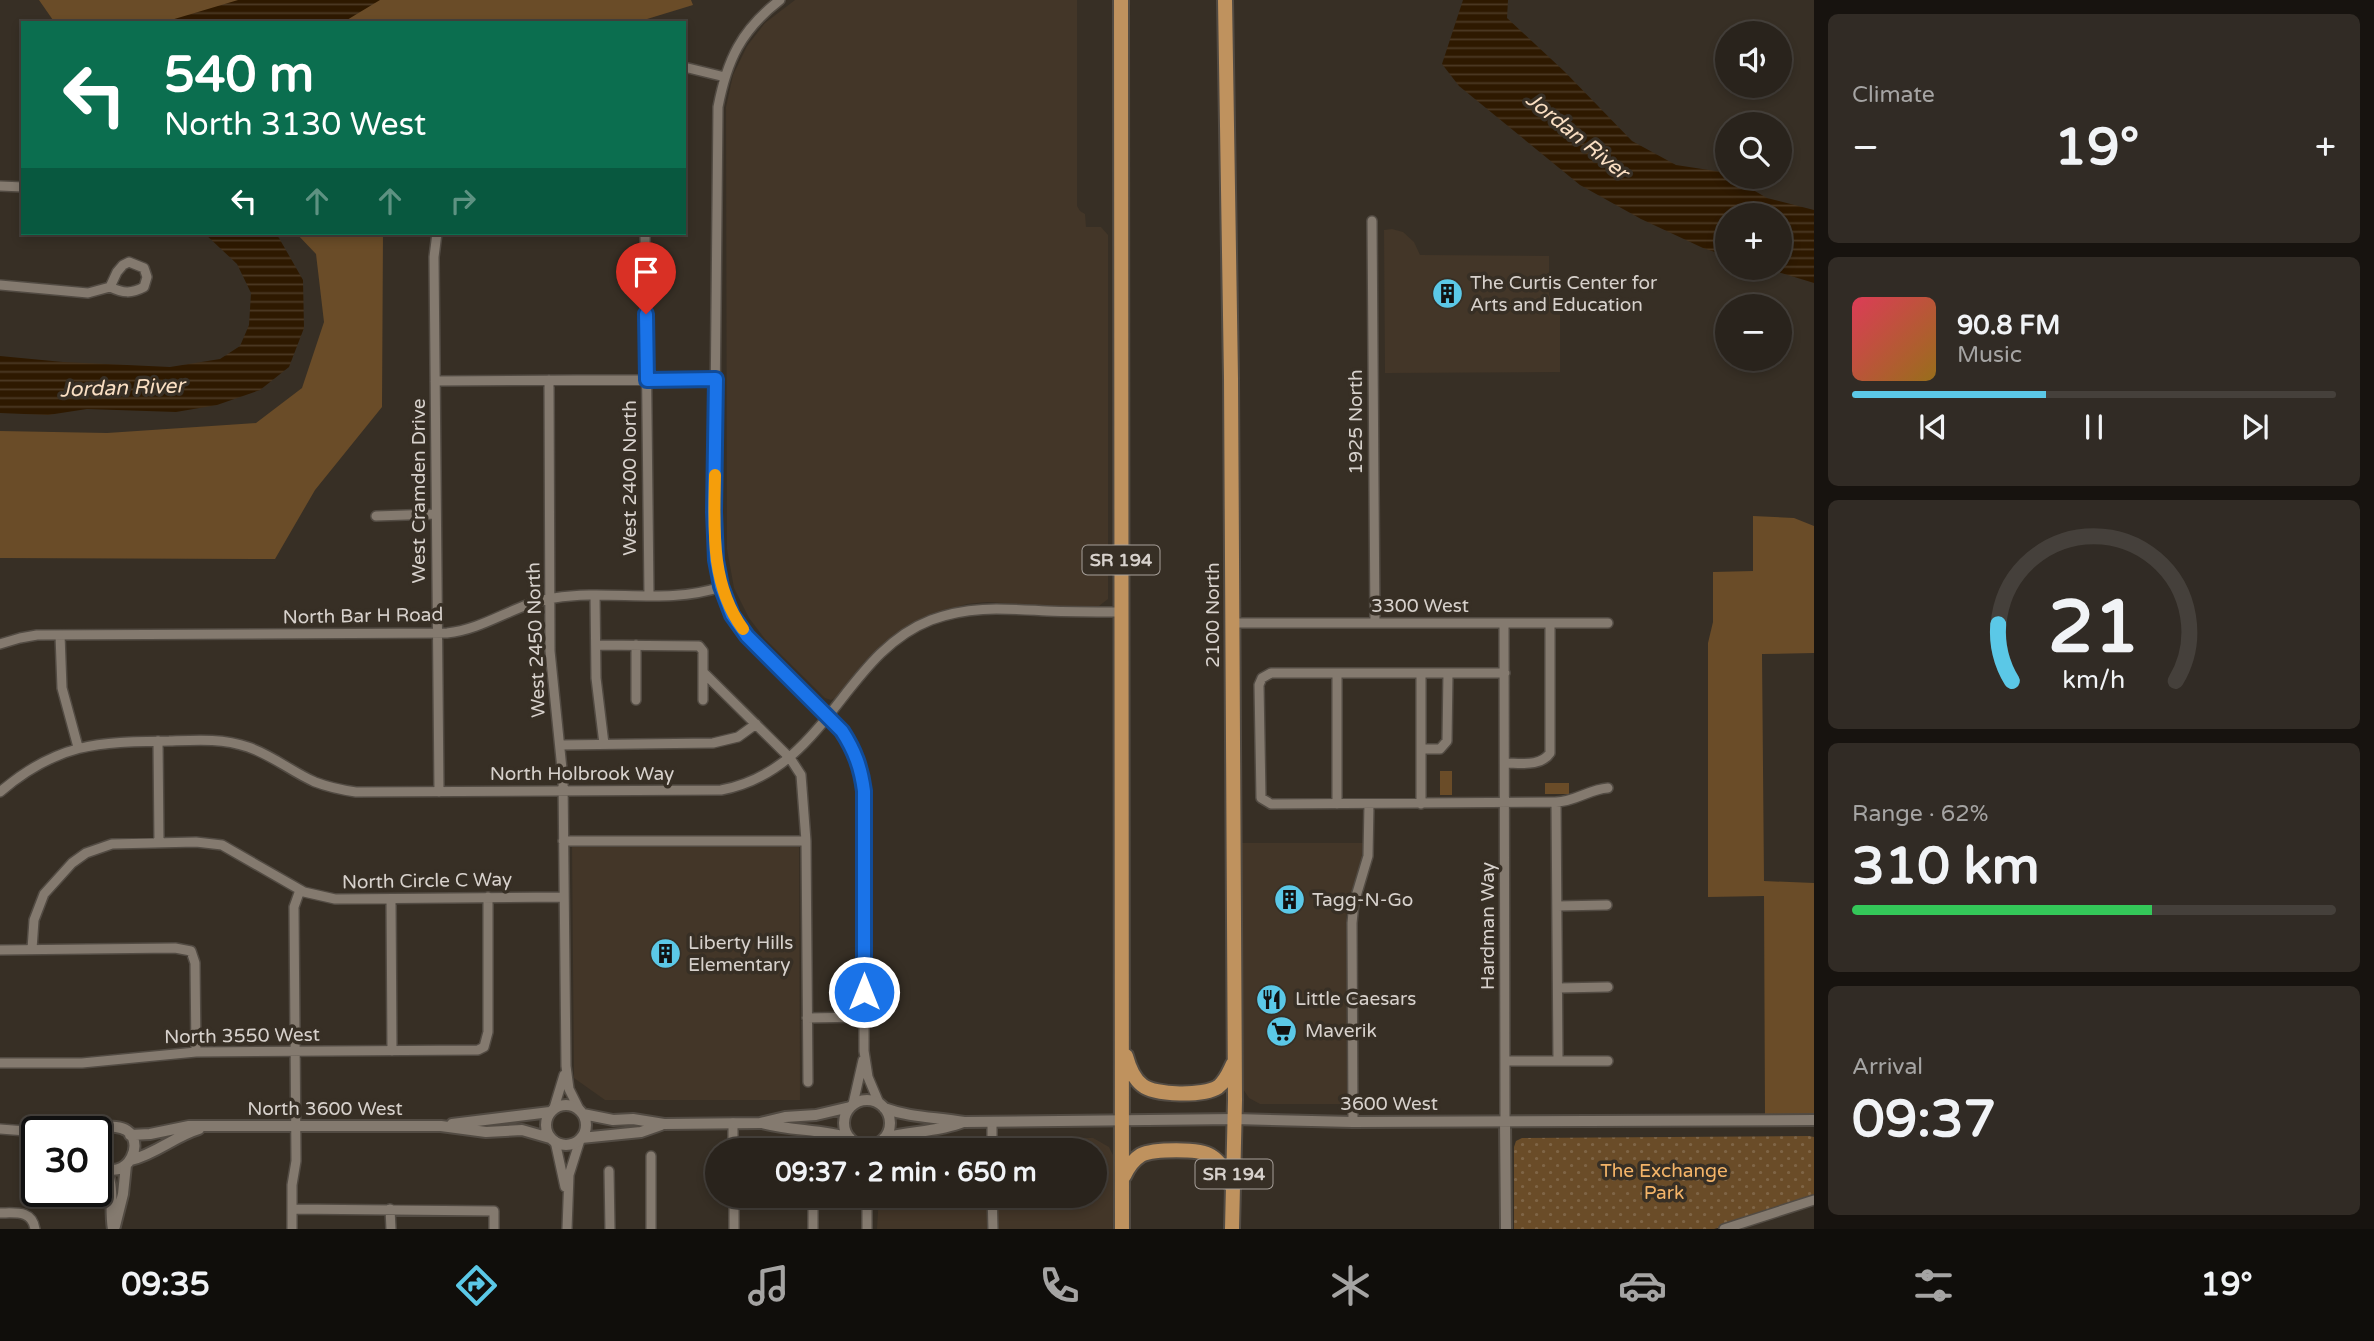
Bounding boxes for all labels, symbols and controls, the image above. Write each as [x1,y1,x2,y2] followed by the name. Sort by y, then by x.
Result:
[1715,21,1792,371] map controls
[1715,21,1792,98] button: sound
[164,46,314,105] text: 540 m
[49,49,140,140] icon: left
[1852,81,1935,109] text: Climate
[1521,87,1636,187] water label: Jordan River
[164,106,426,144] text: North 3130 West
[1715,112,1792,189] button: search
[2054,116,2139,179] text: 19°
[1852,125,1879,171] text: −
[2315,125,2336,171] text: +
[225,182,263,220] icon: left
[298,182,336,220] icon: ahead
[371,182,409,220] icon: ahead
[444,182,482,220] icon: right
[1715,203,1792,280] button: +
[616,242,676,314] pin
[627,253,665,291] icon: arrive
[1470,272,1658,316] place label: The Curtis Center for Arts and Education
[1430,277,1464,311] building icon: The Curtis Center for Arts and Education
[1715,294,1792,371] button: −
[1957,310,2060,341] text: 90.8 FM
[1957,341,2022,369] text: Music
[1345,369,1367,475] street label: 1925 North
[59,373,188,403] water label: Jordan River
[408,399,430,583] street label: West Cramden Drive
[619,400,641,556] street label: West 2400 North
[1914,408,1952,446] icon: previous
[2075,408,2113,446] icon: pause
[2236,408,2274,446] icon: next
[1082,546,1160,574] road number: SR 194
[522,562,550,718] street label: West 2450 North
[1202,562,1224,668] street label: 2100 North
[2048,584,2140,672] text: 21
[1371,595,1469,617] street label: 3300 West
[282,604,444,628] street label: North Bar H Road
[2063,664,2125,694] text: km/h
[490,763,674,785] street label: North Holbrook Way
[1852,800,1988,828] text: Range · 62%
[1852,835,2040,898] text: 310 km
[1477,862,1499,990] street label: Hardman Way
[342,869,512,893] street label: North Circle C Way
[1272,883,1306,917] building icon: Tagg-N-Go
[1312,889,1413,911] place label: Tagg-N-Go
[688,932,793,976] place label: Liberty Hills Elementary
[648,937,682,971] building icon: Liberty Hills Elementary
[827,955,901,1029] position arrow
[1255,982,1289,1016] restaurant icon: Little Caesars
[1295,988,1416,1010] place label: Little Caesars
[1265,1014,1299,1048] supermarket icon: Maverik
[1305,1020,1377,1042] place label: Maverik
[164,1024,320,1048] street label: North 3550 West
[1852,1053,1923,1081] text: Arrival
[1852,1088,1996,1151] text: 09:37
[1340,1093,1438,1115] street label: 3600 West
[247,1098,403,1120] street label: North 3600 West
[21,1116,112,1207] speed limit sign: 30
[775,1157,1037,1188] text: 09:37 · 2 min · 650 m
[1196,1160,1272,1189] road number: SR 194
[1600,1160,1728,1204] park label: The Exchange Park
[452,1261,501,1310] icon: directions
[744,1261,793,1310] icon: music
[1035,1261,1084,1310] icon: phone
[1326,1261,1375,1310] icon: climate
[1618,1261,1667,1310] icon: car
[1909,1261,1958,1310] icon: filters
[121,1266,210,1304] text: 09:35
[2200,1266,2253,1304] text: 19°

